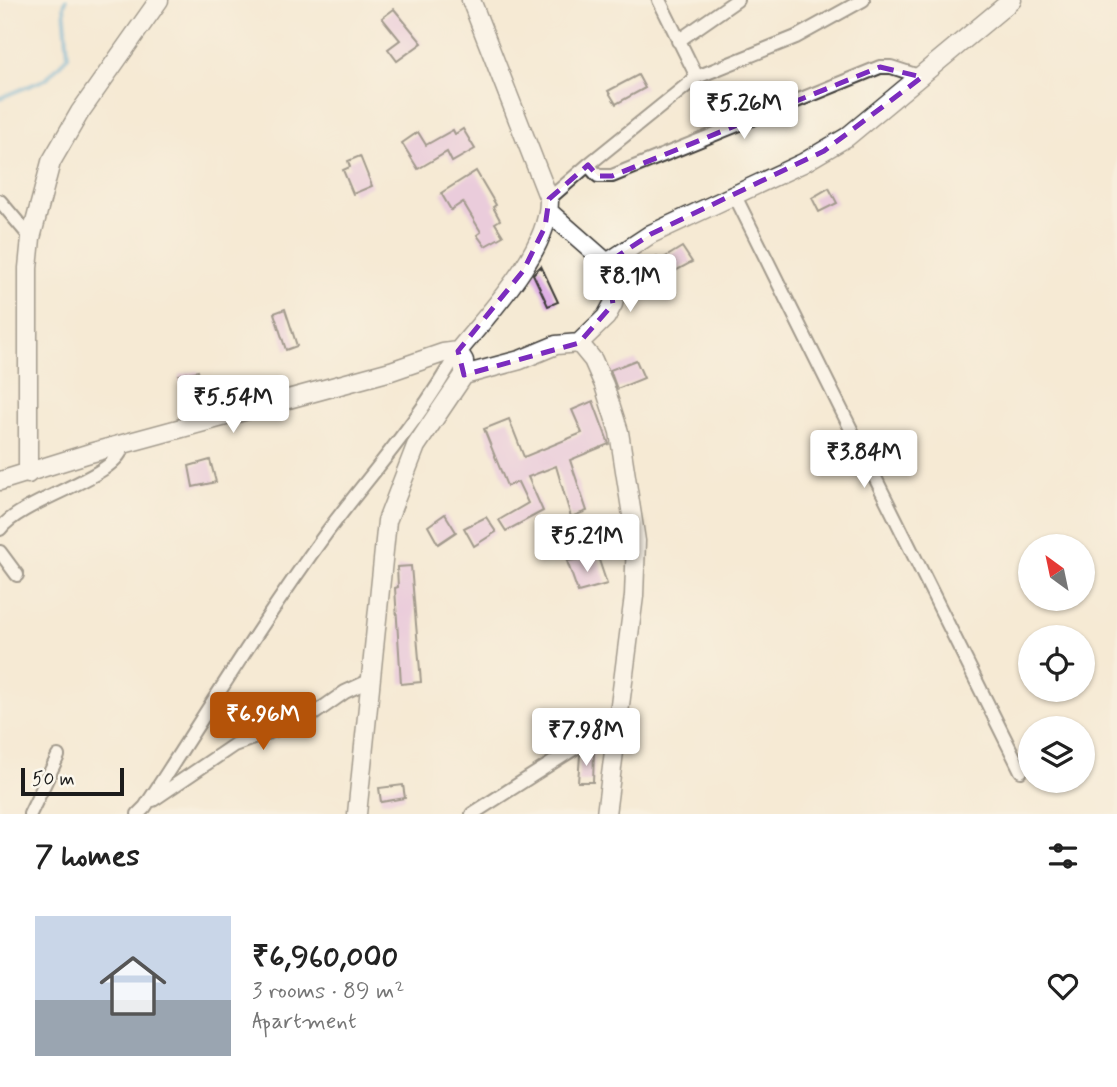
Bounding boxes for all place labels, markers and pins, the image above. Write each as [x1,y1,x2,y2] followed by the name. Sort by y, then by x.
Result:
[687,82,801,141] pin: ₹5.26M
[581,254,679,314] pin: ₹8.1M
[176,376,290,435] pin: ₹5.54M
[807,430,921,490] pin: ₹3.84M
[530,514,644,574] pin: ₹5.21M
[206,692,320,752] pin: ₹6.96M
[529,708,643,768] pin: ₹7.98M

